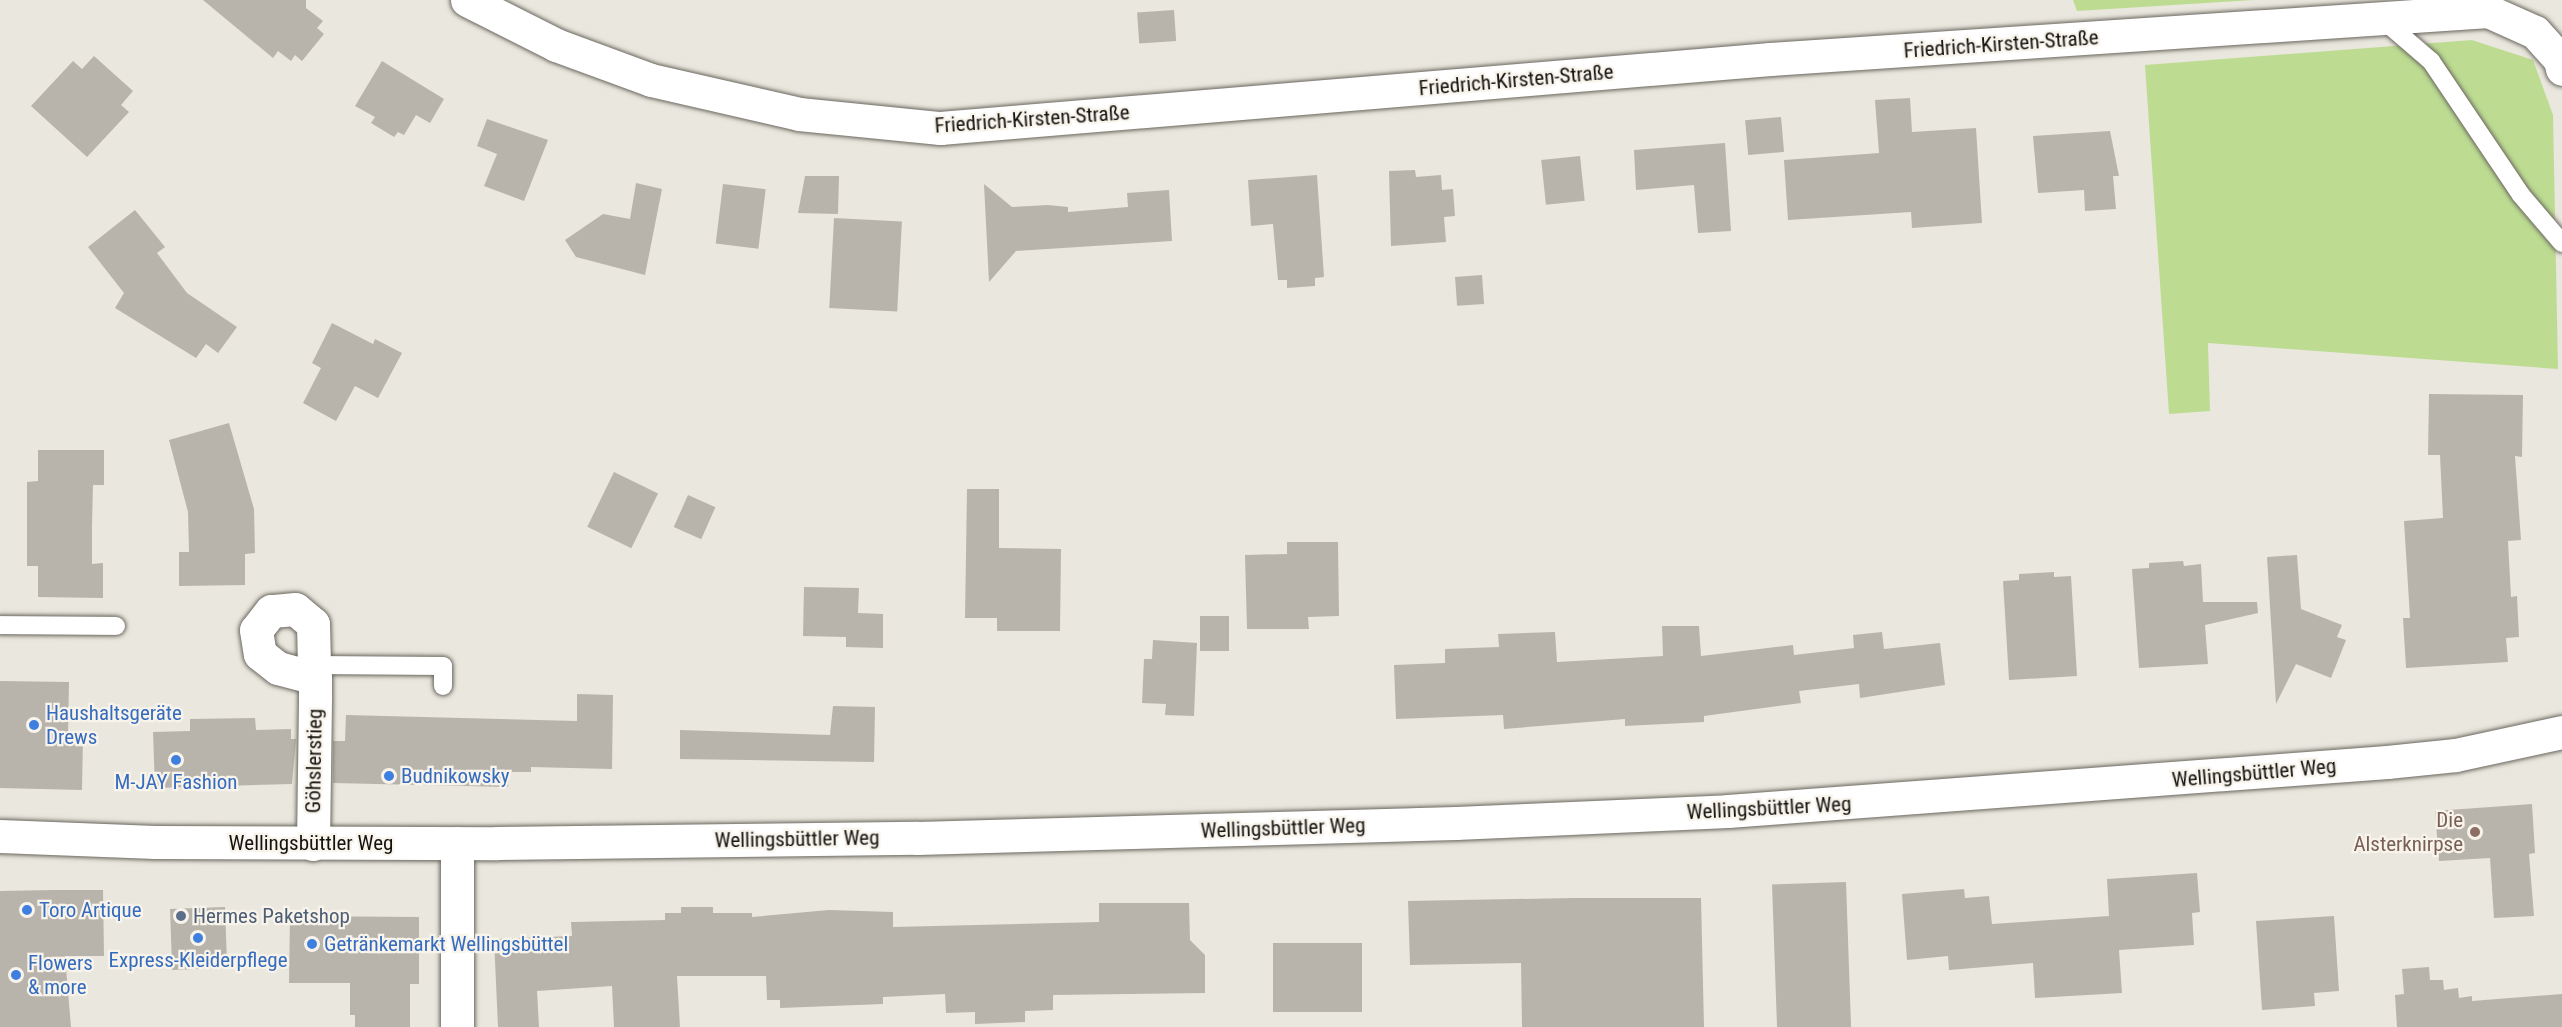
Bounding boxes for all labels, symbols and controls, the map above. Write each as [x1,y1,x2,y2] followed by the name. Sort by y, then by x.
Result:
[1903,25,2099,63] street label: Friedrich-Kirsten-Straße
[1418,59,1614,101] street label: Friedrich-Kirsten-Straße
[934,100,1130,138] street label: Friedrich-Kirsten-Straße
[46,700,182,750] place label: Haushaltsgeräte Drews
[300,709,328,813] street label: Göhslerstieg
[27,718,41,732] marker: Haushaltsgeräte Drews
[169,753,183,767] marker: M-JAY Fashion
[2171,753,2337,793] street label: Wellingsbüttler Weg
[401,763,509,789] place label: Budnikowsky
[114,769,238,795] place label: M-JAY Fashion
[382,769,396,783] marker: Budnikowsky
[1686,791,1852,825] street label: Wellingsbüttler Weg
[2353,807,2463,857] place label: Die Alsterknirpse
[1200,813,1366,843] street label: Wellingsbüttler Weg
[714,825,880,853] street label: Wellingsbüttler Weg
[2468,825,2482,839] marker: Die Alsterknirpse
[229,830,393,856] street label: Wellingsbüttler Weg
[39,897,142,923] place label: Toro Artique
[20,903,34,917] marker: Toro Artique
[193,903,350,929] place label: Hermes Paketshop
[174,909,188,923] marker: Hermes Paketshop
[191,931,205,945] marker: Express-Kleiderpflege
[324,931,568,957] place label: Getränkemarkt Wellingsbüttel
[305,937,319,951] marker: Getränkemarkt Wellingsbüttel
[108,947,288,973] place label: Express-Kleiderpflege
[28,950,93,1000] place label: Flowers & more
[9,968,23,982] marker: Flowers & more

